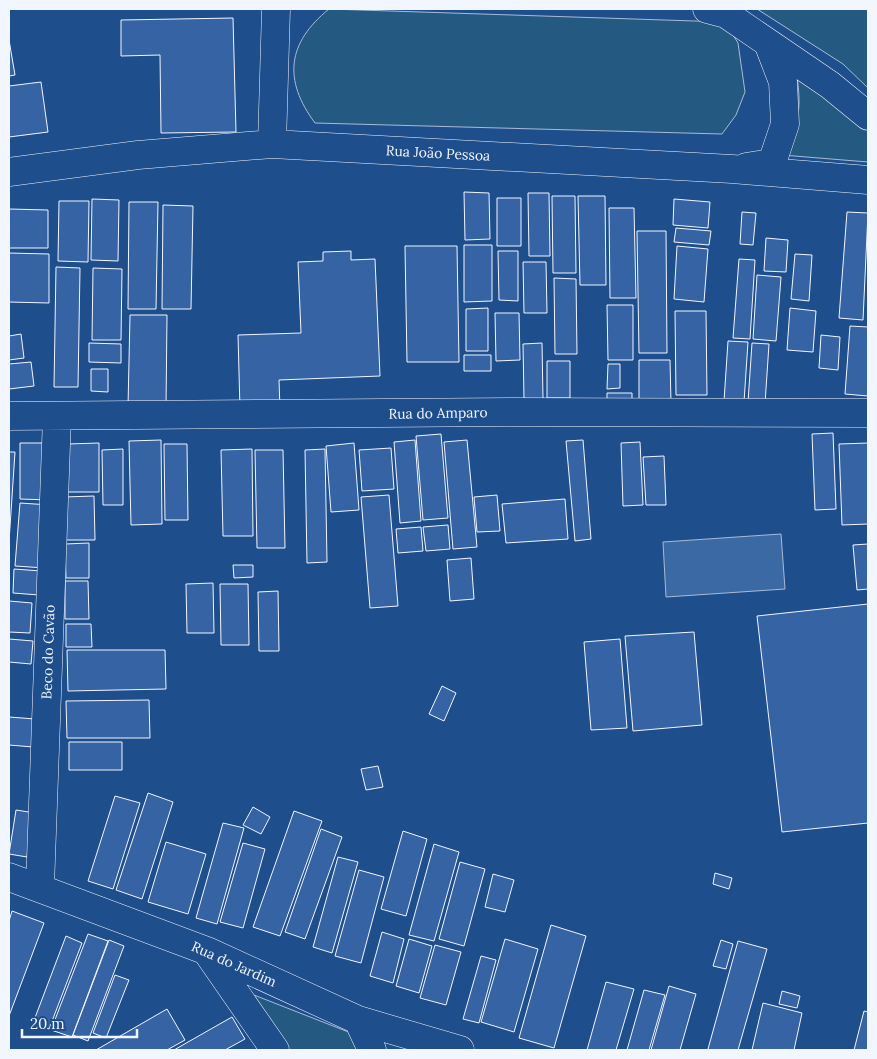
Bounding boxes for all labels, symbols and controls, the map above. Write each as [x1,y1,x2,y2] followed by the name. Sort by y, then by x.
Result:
[385,141,491,165] street label: Rua João Pessoa
[388,403,488,423] street label: Rua do Amparo
[37,604,59,700] street label: Beco do Cavão
[189,937,280,991] street label: Rua do Jardim
[22,1006,138,1038] scale bar
[30,1014,65,1033] text: 20 m

